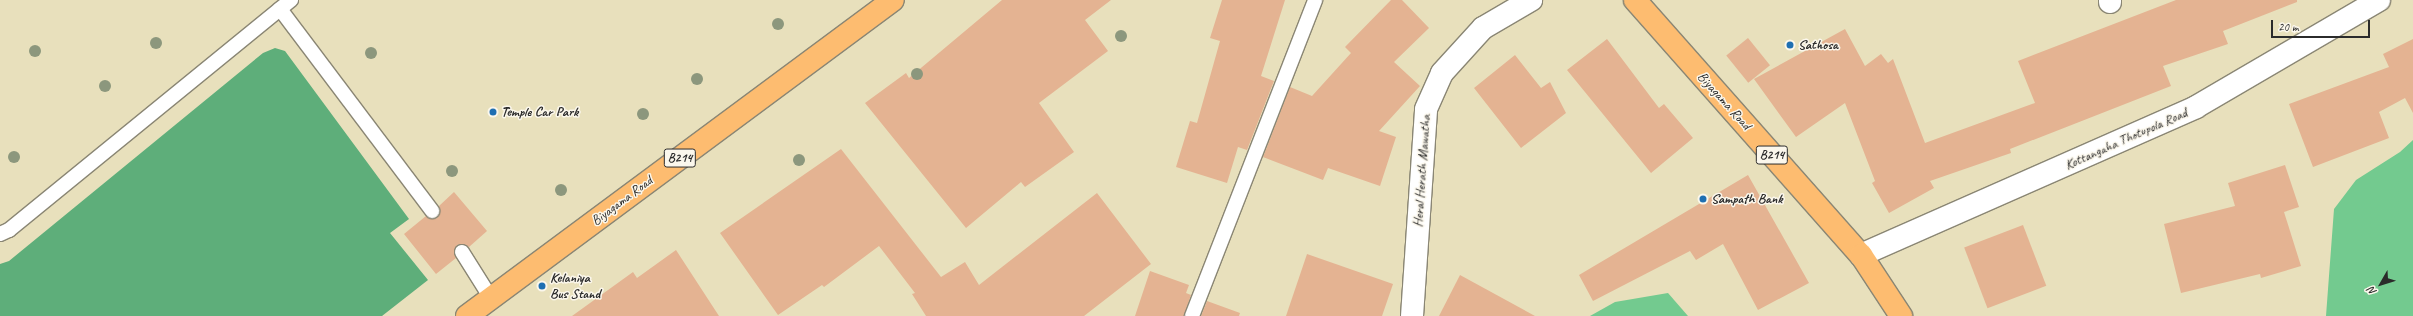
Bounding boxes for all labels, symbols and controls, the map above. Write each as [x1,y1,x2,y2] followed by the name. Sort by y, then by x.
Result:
[2273,12,2372,38] scale bar
[2278,19,2298,35] text: 20 m
[1798,37,1838,53] place label: Sathosa
[1785,40,1795,50] marker: Sathosa
[1694,69,1754,133] street label: Biyagama Road
[501,104,579,120] place label: Temple Car Park
[2062,104,2190,174] street label: Kottangaha Thotupola Road
[488,107,498,117] marker: Temple Car Park
[1410,115,1434,227] street label: Heral Herath Mawatha
[1755,144,1789,166] road number: B214
[663,147,697,169] road number: B214
[588,173,656,229] street label: Biyagama Road
[1711,191,1783,207] place label: Sampath Bank
[1698,194,1708,204] marker: Sampath Bank
[2361,264,2401,304] north arrow
[550,270,601,302] place label: Kelaniya Bus Stand
[537,281,547,291] marker: Kelaniya Bus Stand
[2364,284,2379,299] text: N

